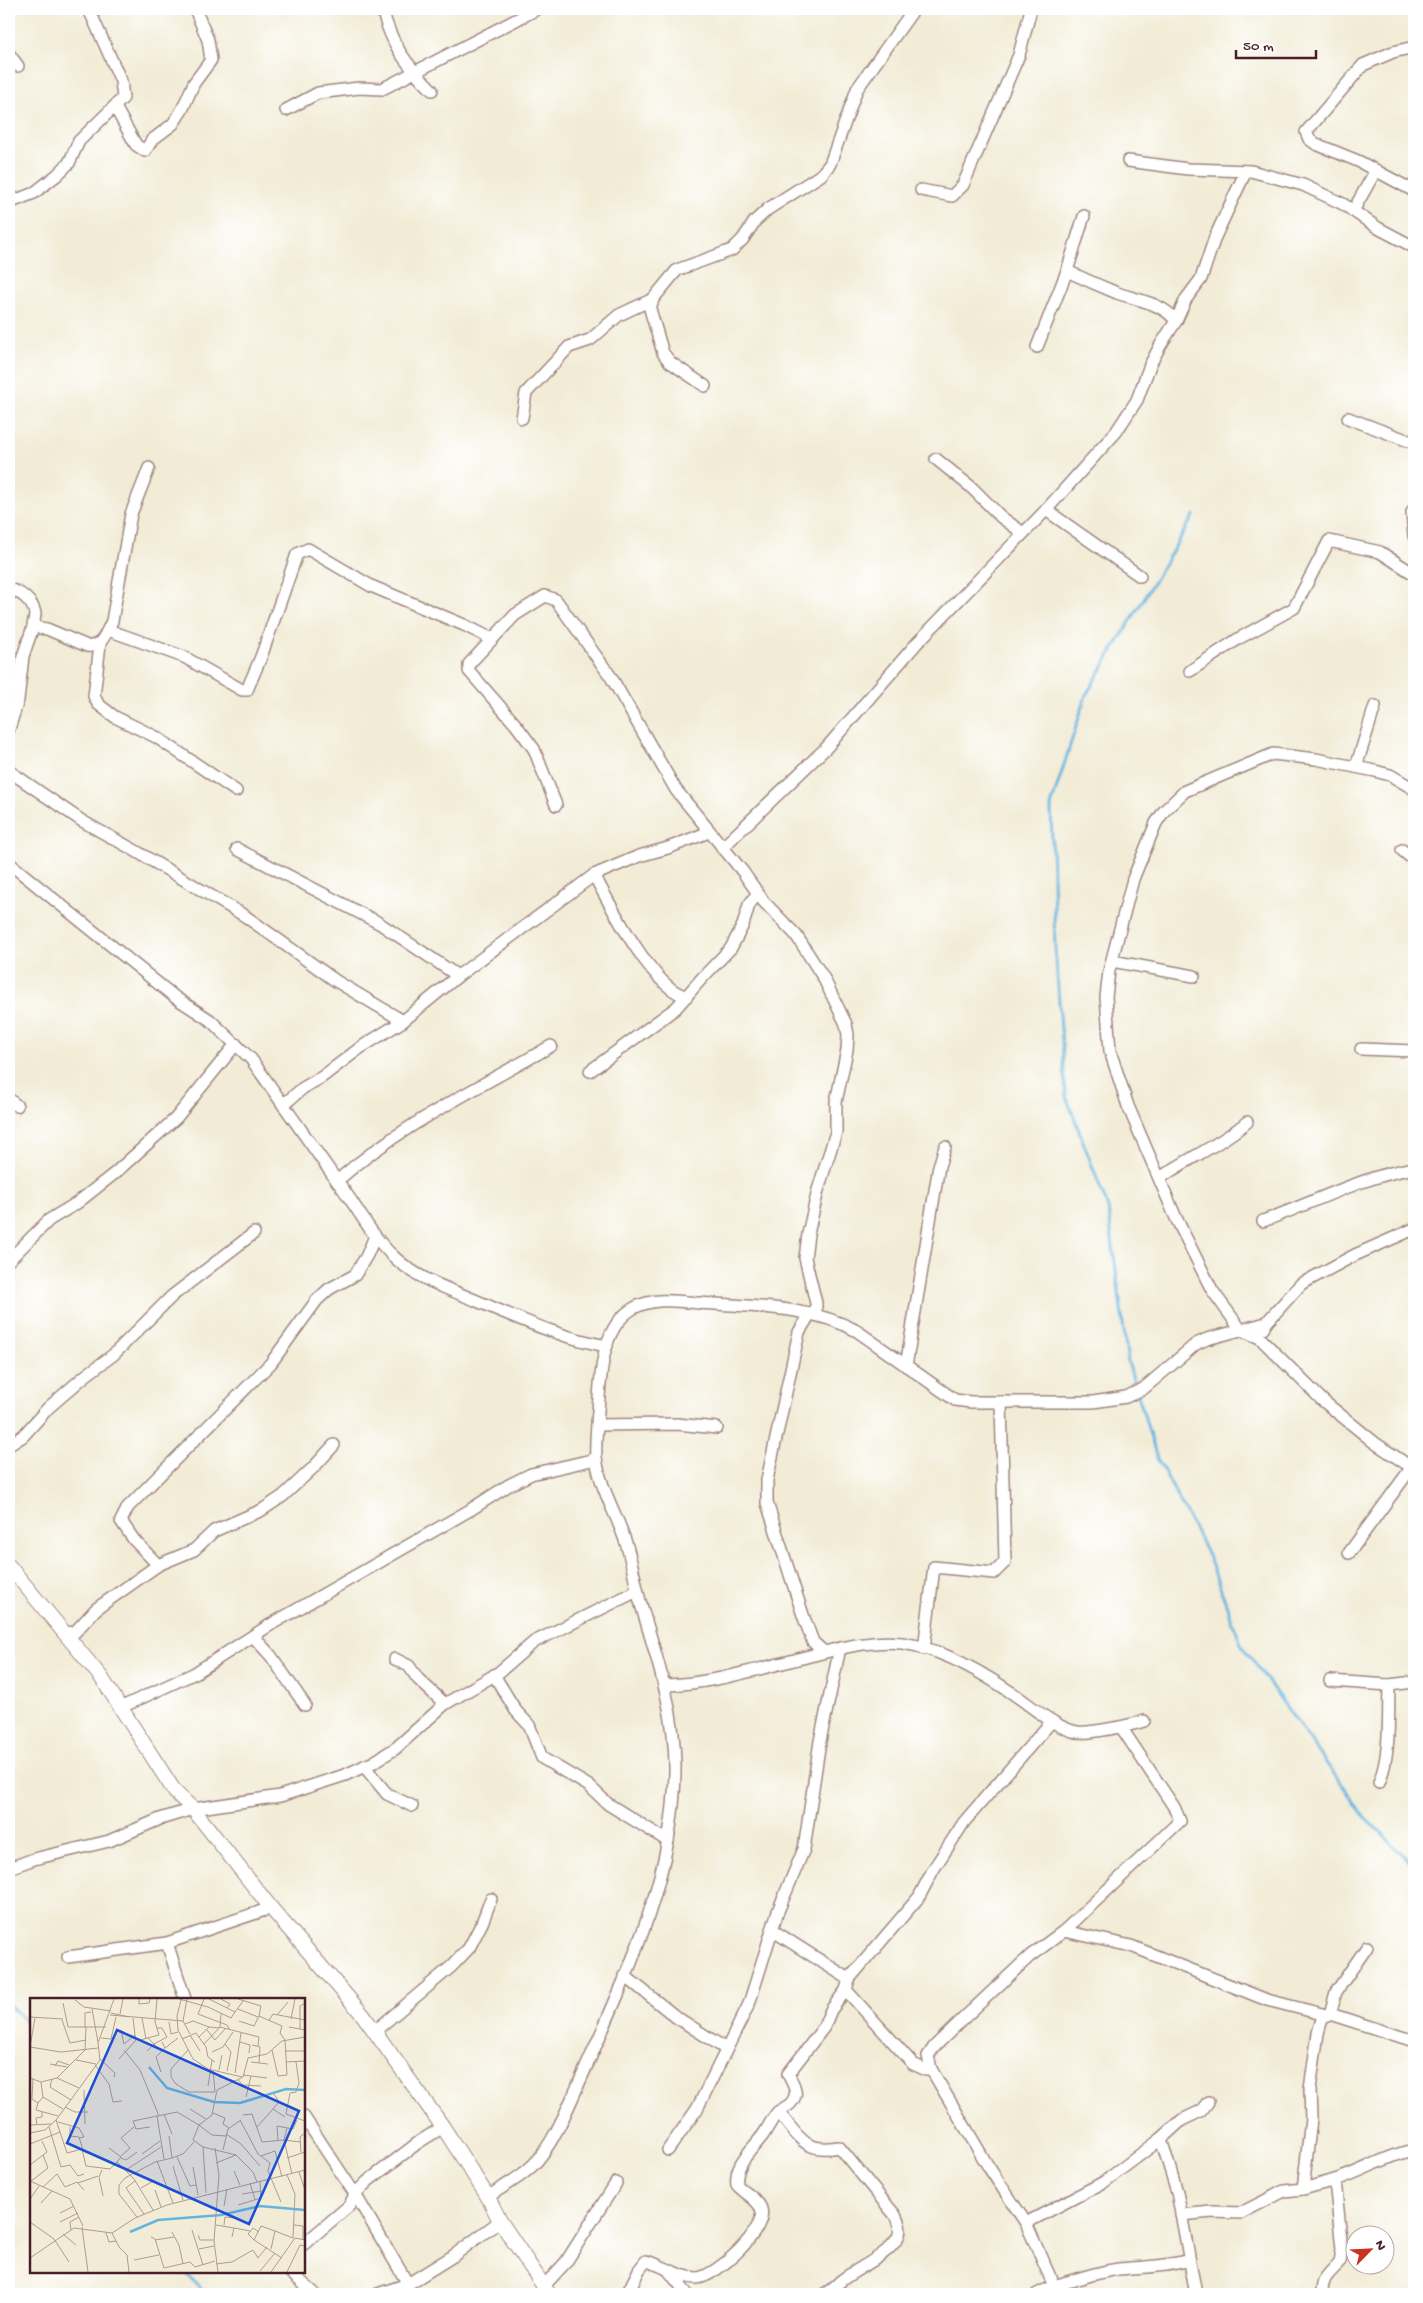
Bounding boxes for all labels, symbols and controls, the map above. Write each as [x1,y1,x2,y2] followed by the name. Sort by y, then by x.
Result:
[1236,28,1316,60] scale bar
[1243,38,1274,56] text: 50 m
[30,1998,305,2273] inset map
[1346,2226,1396,2276] north arrow
[1370,2238,1389,2253] text: N

